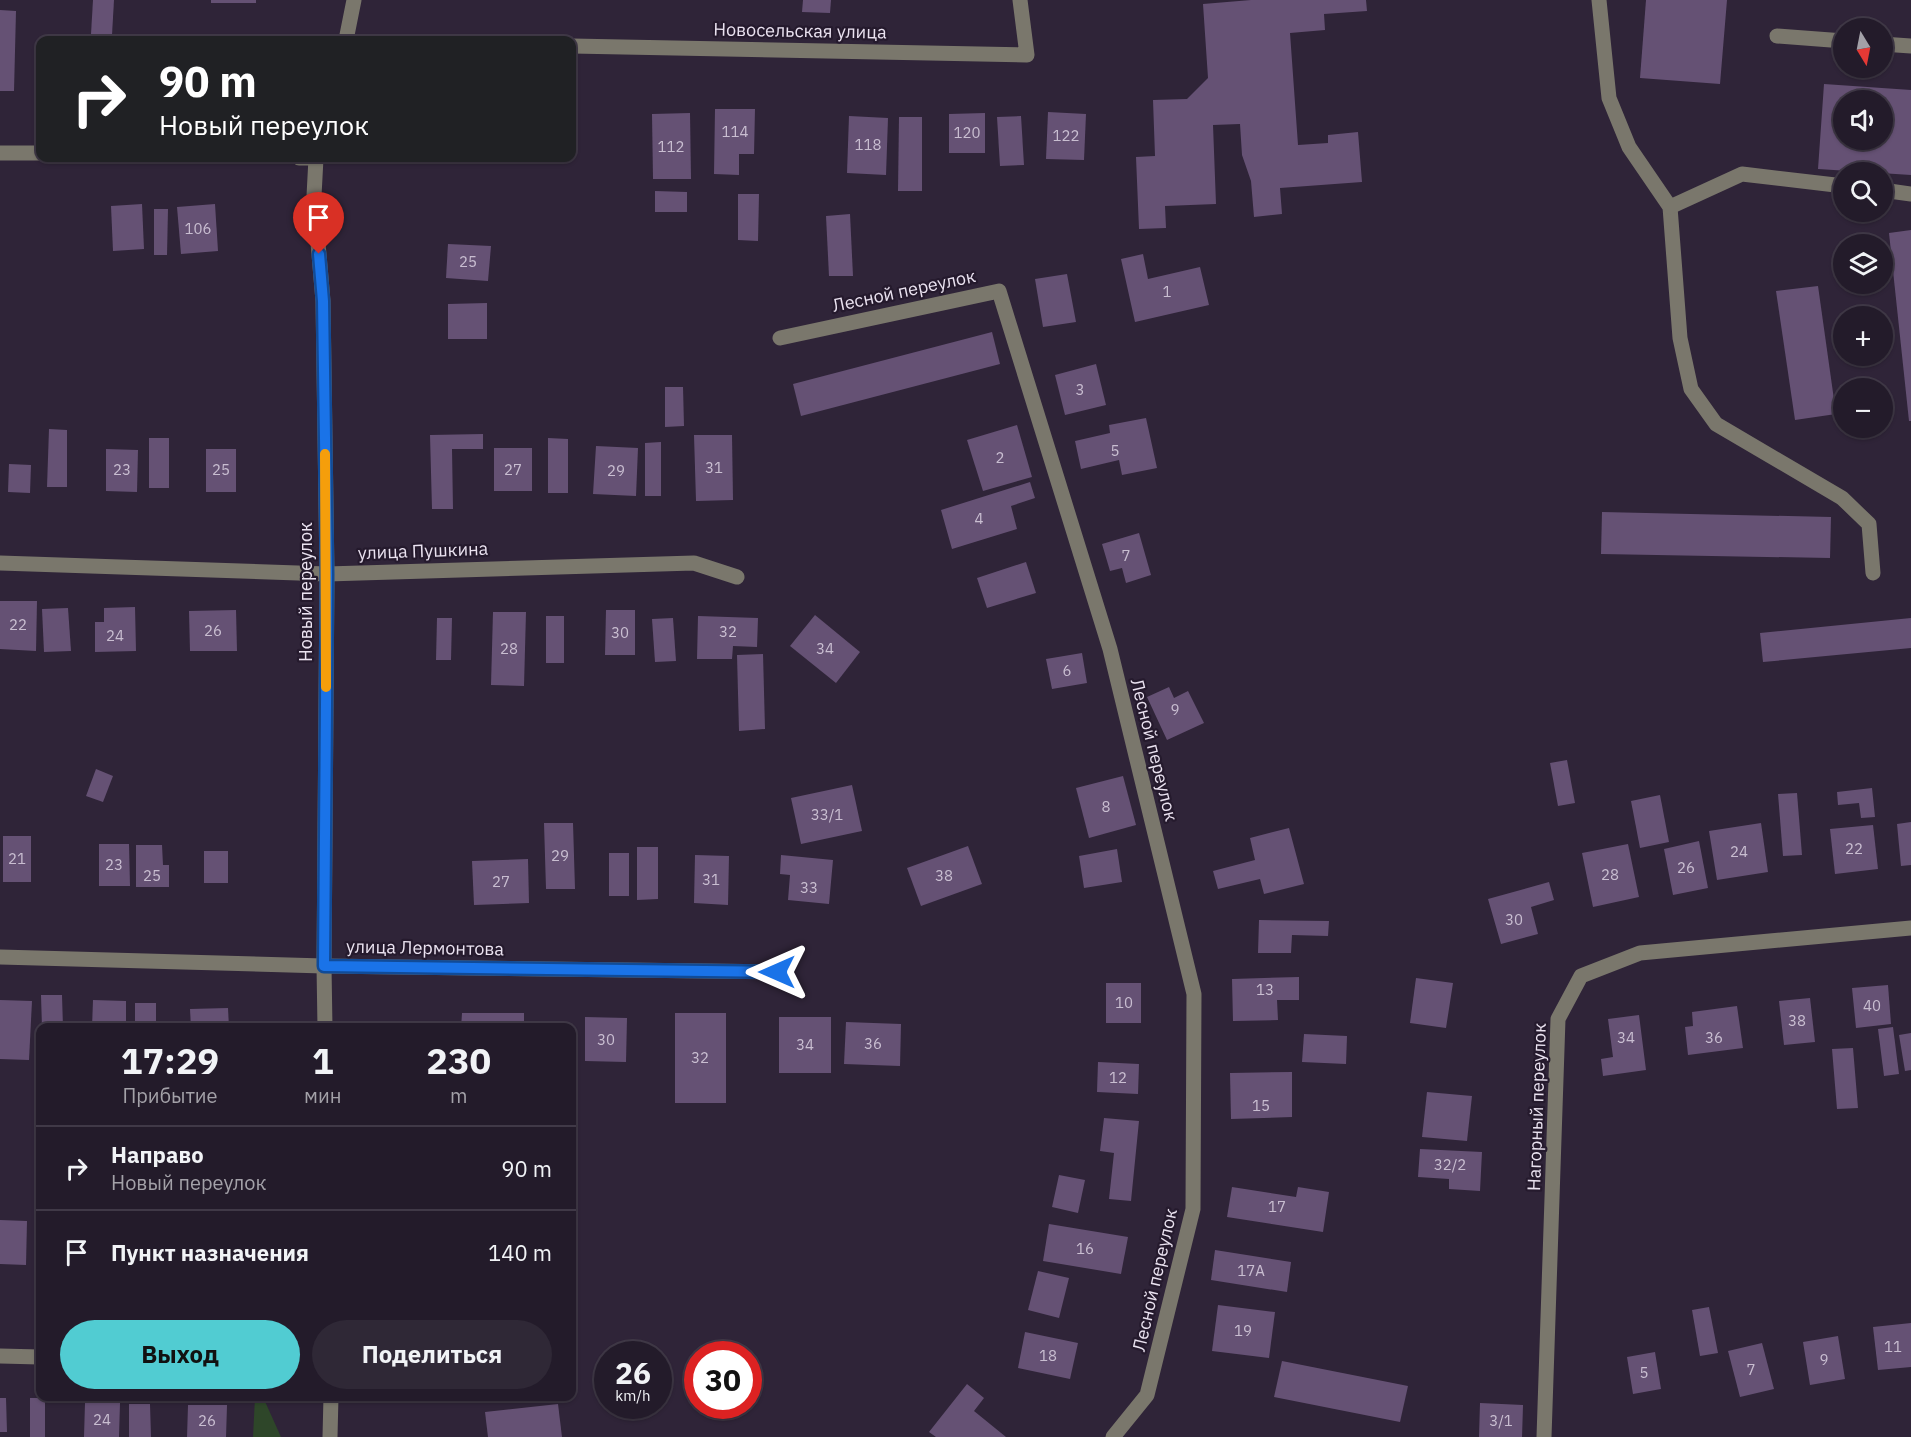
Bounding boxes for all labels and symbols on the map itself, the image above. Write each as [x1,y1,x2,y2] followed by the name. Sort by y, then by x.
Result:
[713,17,887,44] street label: Новосельская улица
[1833,18,1893,78] north arrow
[721,122,749,141] house number: 114
[953,123,981,142] house number: 120
[1052,126,1080,145] house number: 122
[854,135,882,154] house number: 118
[657,137,685,156] house number: 112
[293,192,344,254] pin
[184,219,212,238] house number: 106
[459,252,477,271] house number: 25
[830,264,978,317] street label: Лесной переулок
[1162,282,1172,301] house number: 1
[1075,380,1085,399] house number: 3
[1110,441,1120,460] house number: 5
[995,448,1005,467] house number: 2
[705,458,723,477] house number: 31
[113,460,131,479] house number: 23
[212,460,230,479] house number: 25
[504,460,522,479] house number: 27
[607,461,625,480] house number: 29
[974,509,984,528] house number: 4
[294,522,317,662] street label: Новый переулок
[357,537,489,564] street label: улица Пушкина
[1121,546,1131,565] house number: 7
[9,615,27,634] house number: 22
[204,621,222,640] house number: 26
[719,622,737,641] house number: 32
[611,623,629,642] house number: 30
[106,626,124,645] house number: 24
[500,639,518,658] house number: 28
[816,639,834,658] house number: 34
[1062,661,1072,680] house number: 6
[1126,676,1183,824] street label: Лесной переулок
[1170,700,1180,719] house number: 9
[1101,797,1111,816] house number: 8
[811,805,843,824] house number: 33/1
[1845,839,1863,858] house number: 22
[1730,842,1748,861] house number: 24
[551,846,569,865] house number: 29
[8,849,26,868] house number: 21
[105,855,123,874] house number: 23
[1677,858,1695,877] house number: 26
[1601,865,1619,884] house number: 28
[143,866,161,885] house number: 25
[935,866,953,885] house number: 38
[702,870,720,889] house number: 31
[492,872,510,891] house number: 27
[800,878,818,897] house number: 33
[1505,910,1523,929] house number: 30
[346,935,505,960] street label: улица Лермонтова
[745,940,809,1004] position arrow
[1256,980,1274,999] house number: 13
[1115,993,1133,1012] house number: 10
[1863,996,1881,1015] house number: 40
[1788,1011,1806,1030] house number: 38
[1522,1023,1551,1191] street label: Нагорный переулок
[1617,1028,1635,1047] house number: 34
[1705,1028,1723,1047] house number: 36
[597,1030,615,1049] house number: 30
[864,1034,882,1053] house number: 36
[796,1035,814,1054] house number: 34
[691,1048,709,1067] house number: 32
[1109,1068,1127,1087] house number: 12
[1252,1096,1270,1115] house number: 15
[1434,1155,1466,1174] house number: 32/2
[1268,1197,1286,1216] house number: 17
[1127,1206,1182,1354] street label: Лесной переулок
[1076,1239,1094,1258] house number: 16
[1237,1261,1265,1280] house number: 17А
[1234,1321,1252,1340] house number: 19
[1884,1337,1902,1356] house number: 11
[684,1341,762,1419] speed limit sign: 30
[1039,1346,1057,1365] house number: 18
[1819,1350,1829,1369] house number: 9
[1746,1360,1756,1379] house number: 7
[1639,1363,1649,1382] house number: 5
[93,1410,111,1429] house number: 24
[198,1411,216,1430] house number: 26
[1489,1411,1513,1430] house number: 3/1

